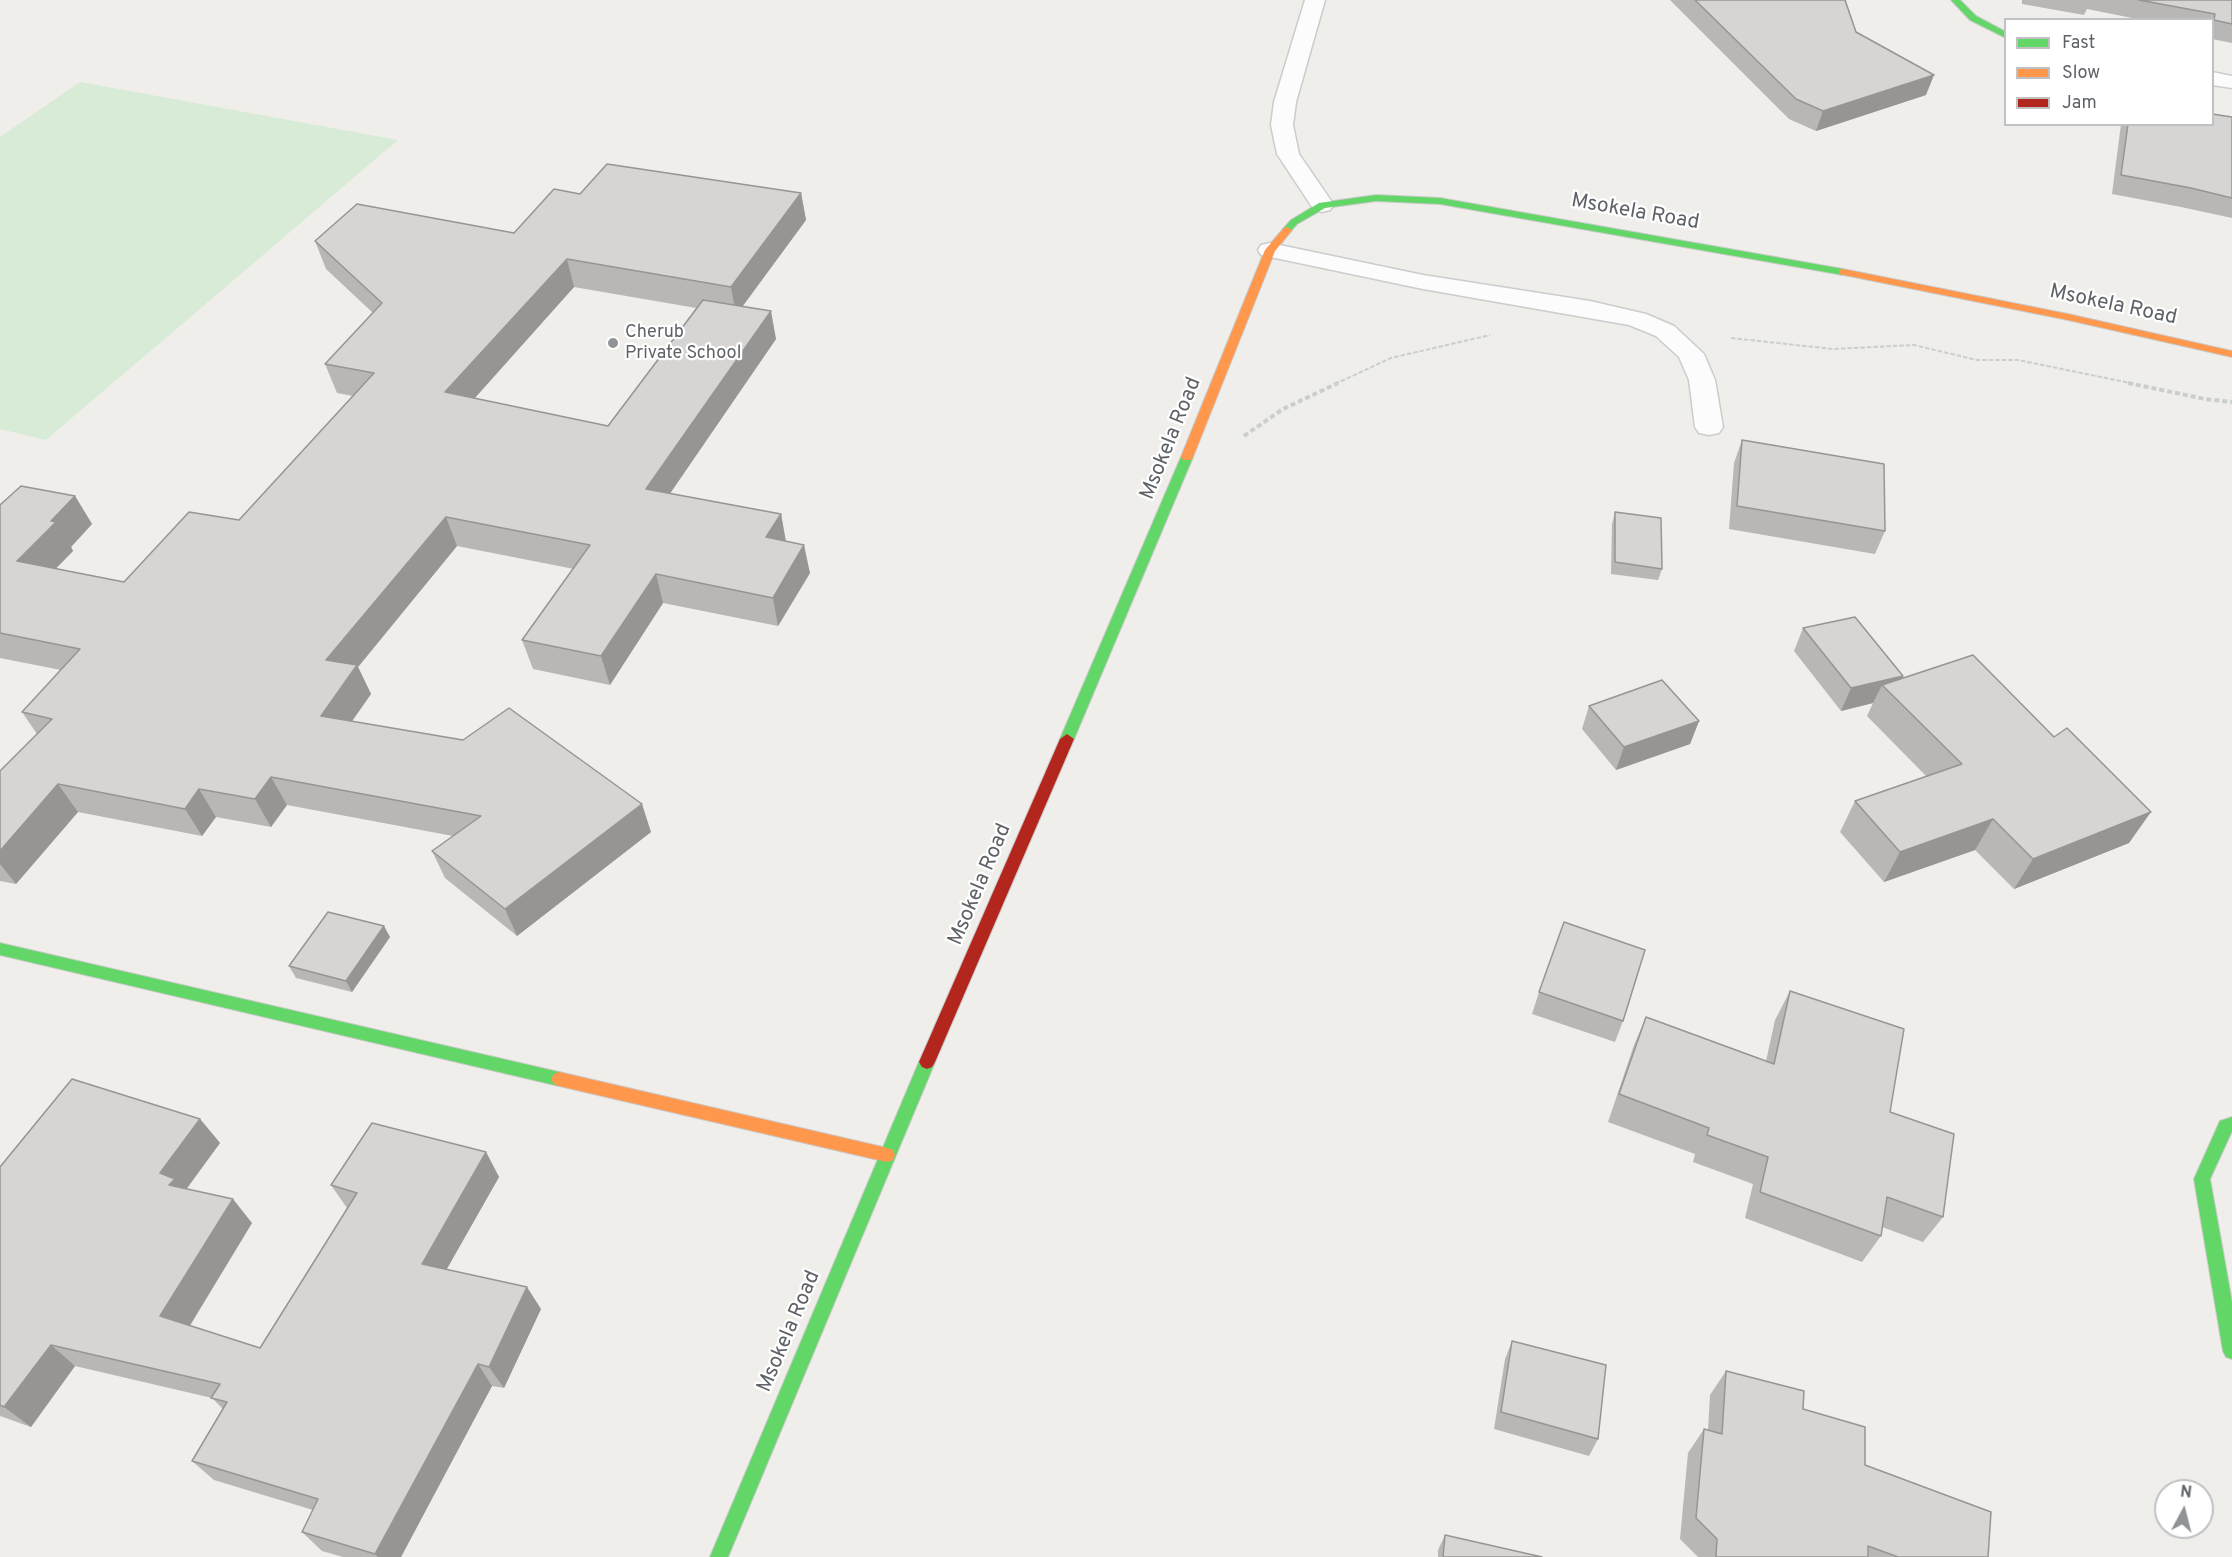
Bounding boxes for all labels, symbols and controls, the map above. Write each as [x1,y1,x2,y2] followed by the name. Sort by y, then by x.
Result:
[2004,18,2214,126] legend
[2062,32,2095,55] text: Fast
[2062,62,2100,85] text: Slow
[2062,92,2097,115] text: Jam
[1569,189,1701,237] street label: Msokela Road
[2047,280,2179,332] street label: Msokela Road
[625,322,741,364] place label: Cherub Private School
[606,336,620,350] marker: Cherub Private School
[1136,374,1208,504] street label: Msokela Road
[944,820,1018,950] street label: Msokela Road
[753,1267,827,1397] street label: Msokela Road
[2154,1479,2214,1539] north arrow
[2179,1482,2193,1504] text: N

